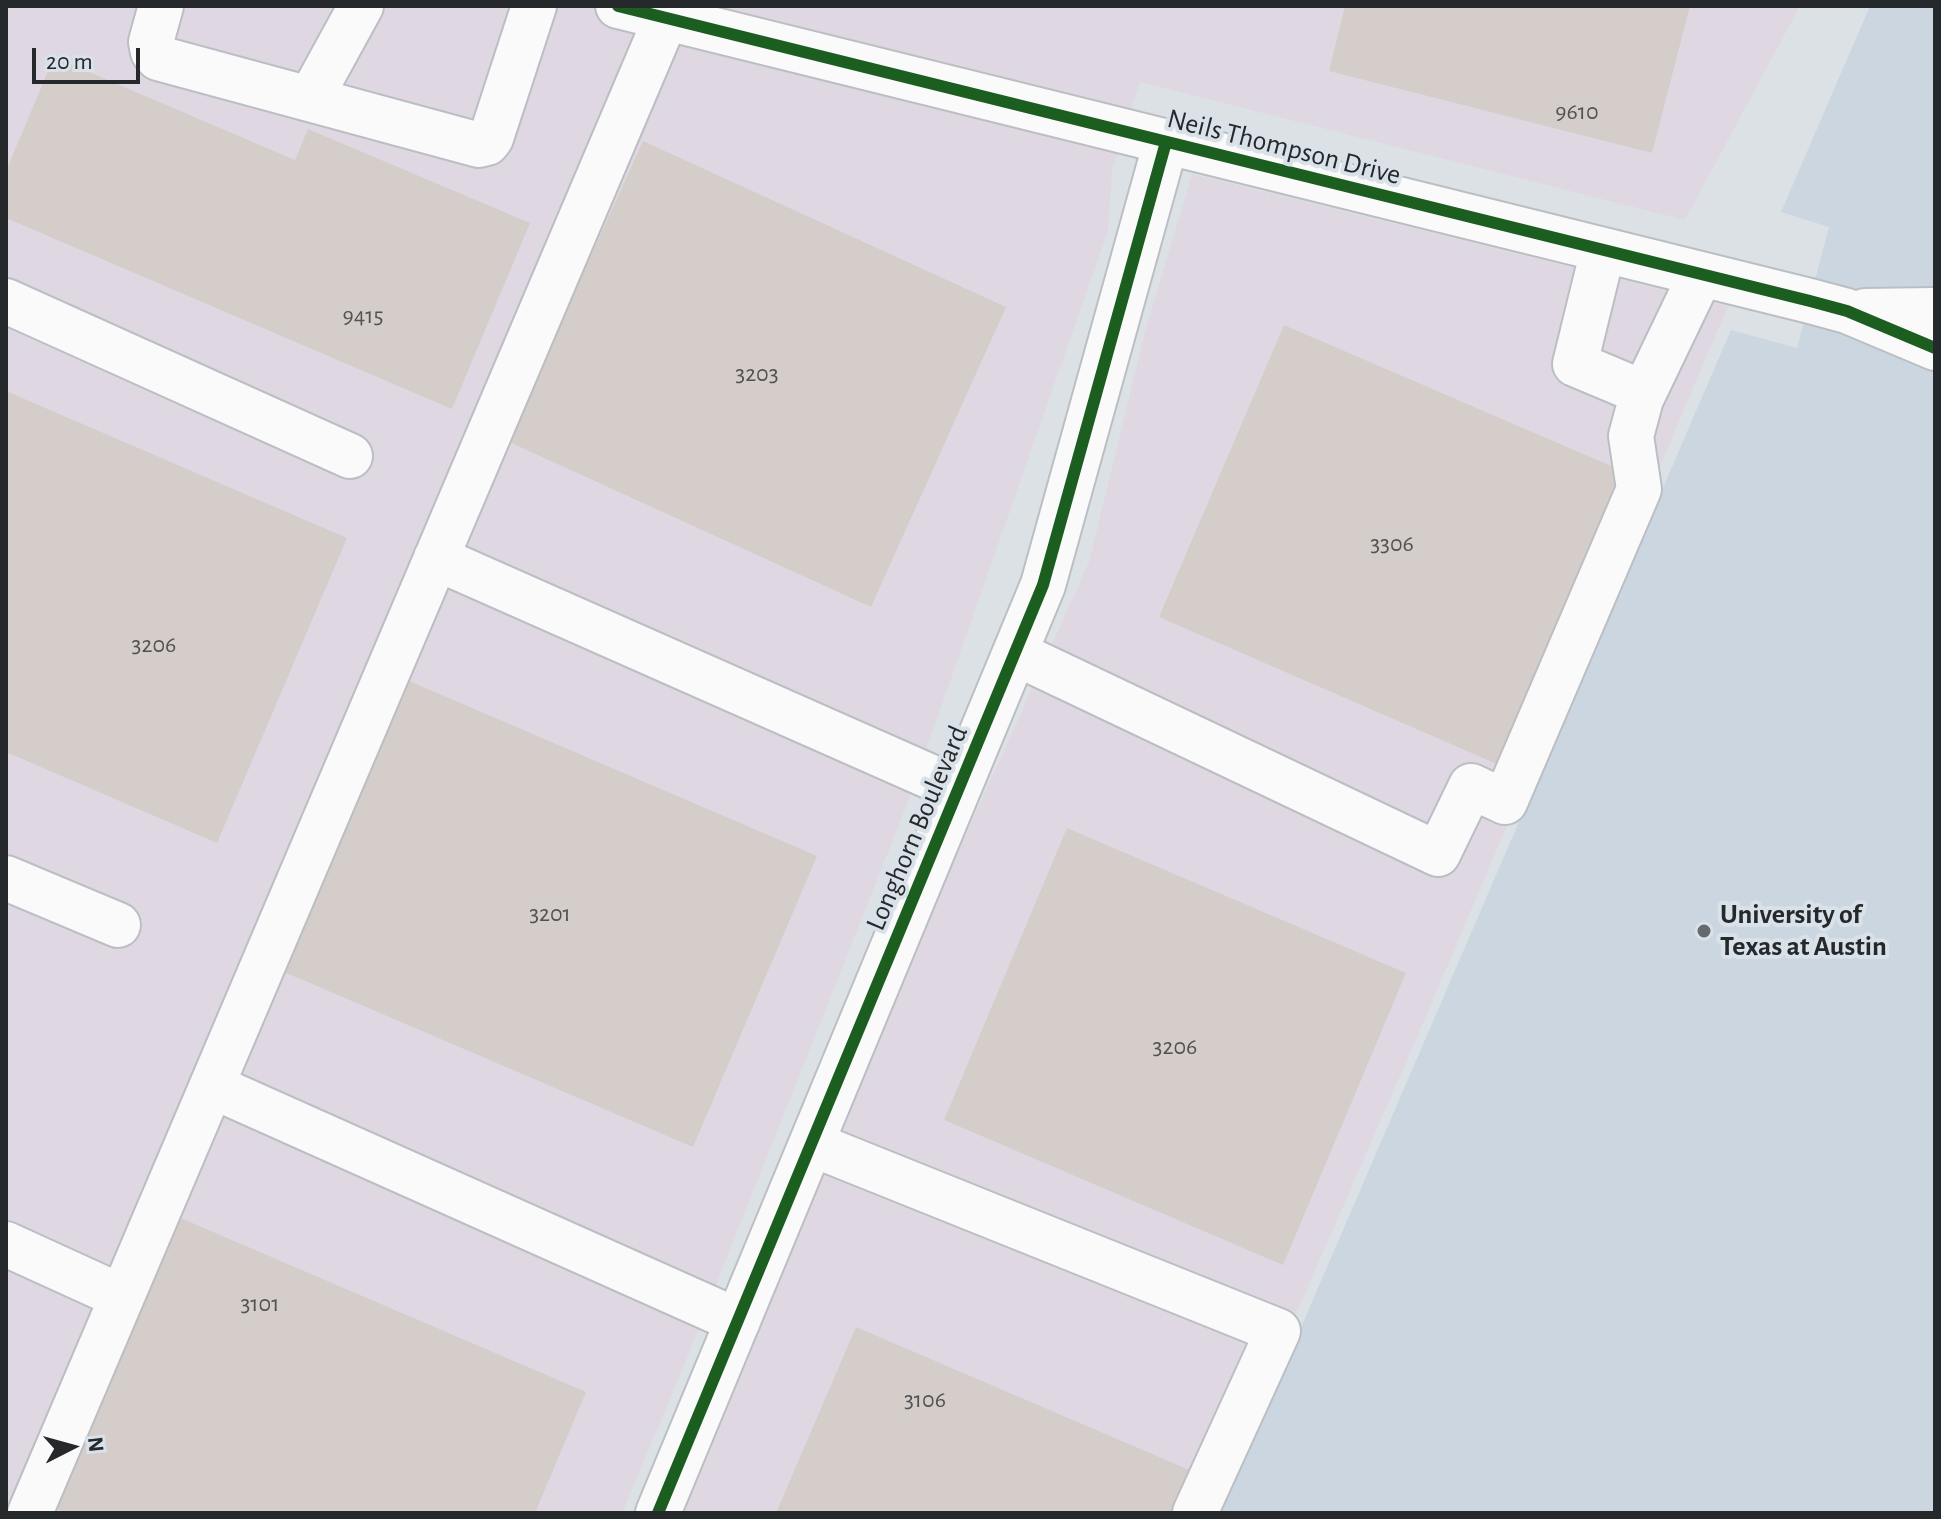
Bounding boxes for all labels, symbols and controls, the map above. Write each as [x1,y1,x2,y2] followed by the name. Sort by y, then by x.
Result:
[36,32,144,82] scale bar
[46,50,93,74] text: 20 m
[1555,98,1599,126] house number: 9610
[1164,102,1404,192] street label: Neils Thompson Drive
[342,302,384,330] house number: 9415
[735,360,779,388] house number: 3203
[1370,530,1414,558] house number: 3306
[132,631,176,659] house number: 3206
[859,721,975,935] street label: Longhorn Boulevard
[1720,898,1887,964] place label: University of Texas at Austin
[529,900,571,928] house number: 3201
[1695,922,1713,940] marker: University of Texas at Austin
[1153,1033,1197,1061] house number: 3206
[240,1290,280,1318] house number: 3101
[904,1386,946,1414] house number: 3106
[32,1407,112,1487] north arrow
[84,1436,108,1453] text: N

